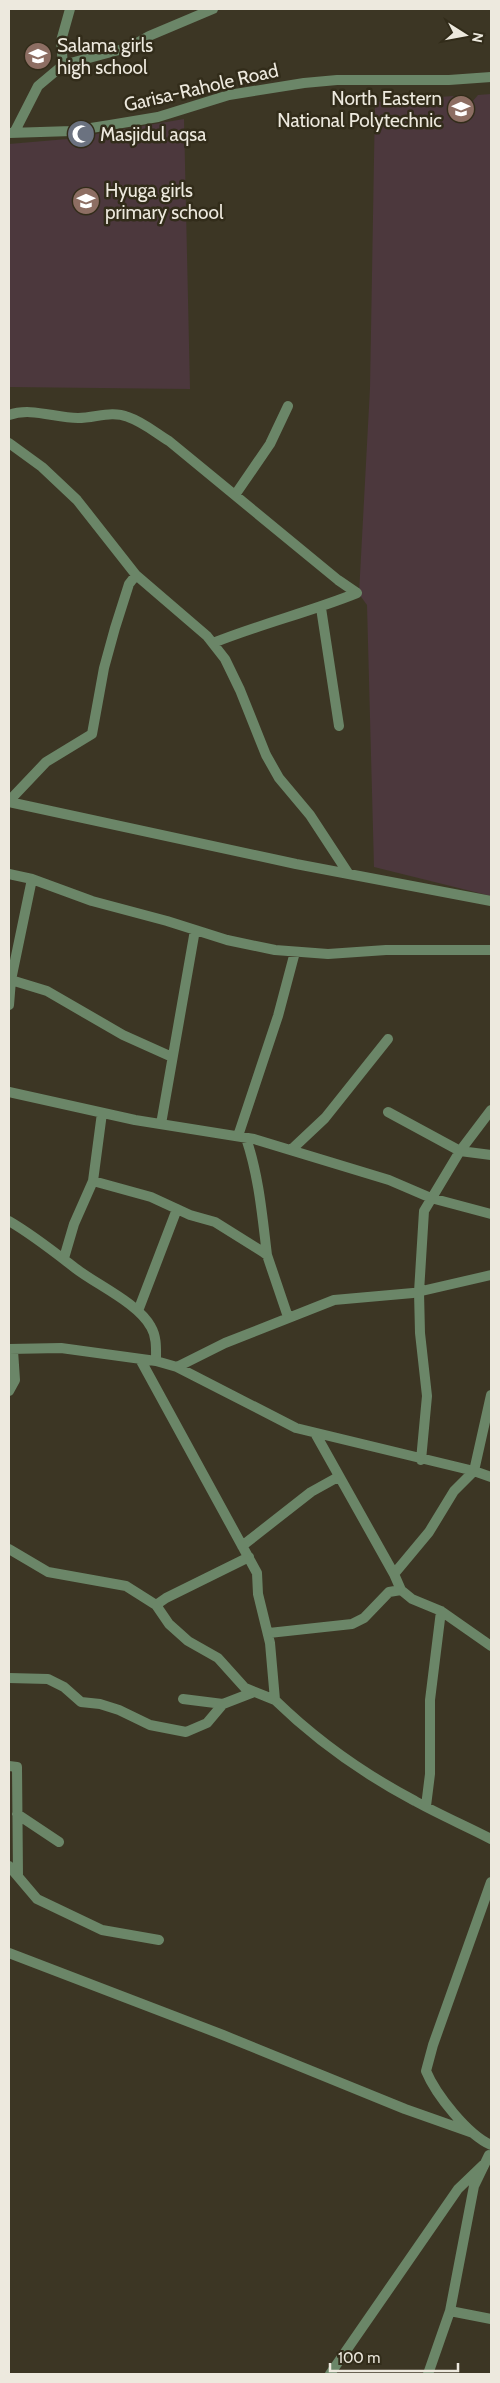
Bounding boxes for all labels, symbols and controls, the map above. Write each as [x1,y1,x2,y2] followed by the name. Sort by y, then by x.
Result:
[440,10,490,60] north arrow
[468,31,488,44] text: N
[57,34,153,79] place label: Salama girls high school
[23,41,53,71] school or university icon: Salama girls high school
[122,59,281,116] street label: Garisa-Rahole Road
[277,87,442,132] place label: North Eastern National Polytechnic
[446,94,476,124] school or university icon: North Eastern National Polytechnic
[66,119,96,149] mosque icon: Masjidul aqsa
[100,123,206,146] place label: Masjidul aqsa
[105,179,224,224] place label: Hyuga girls primary school
[71,186,101,216] school or university icon: Hyuga girls primary school
[330,2340,458,2372] scale bar
[338,2349,380,2367] text: 100 m

